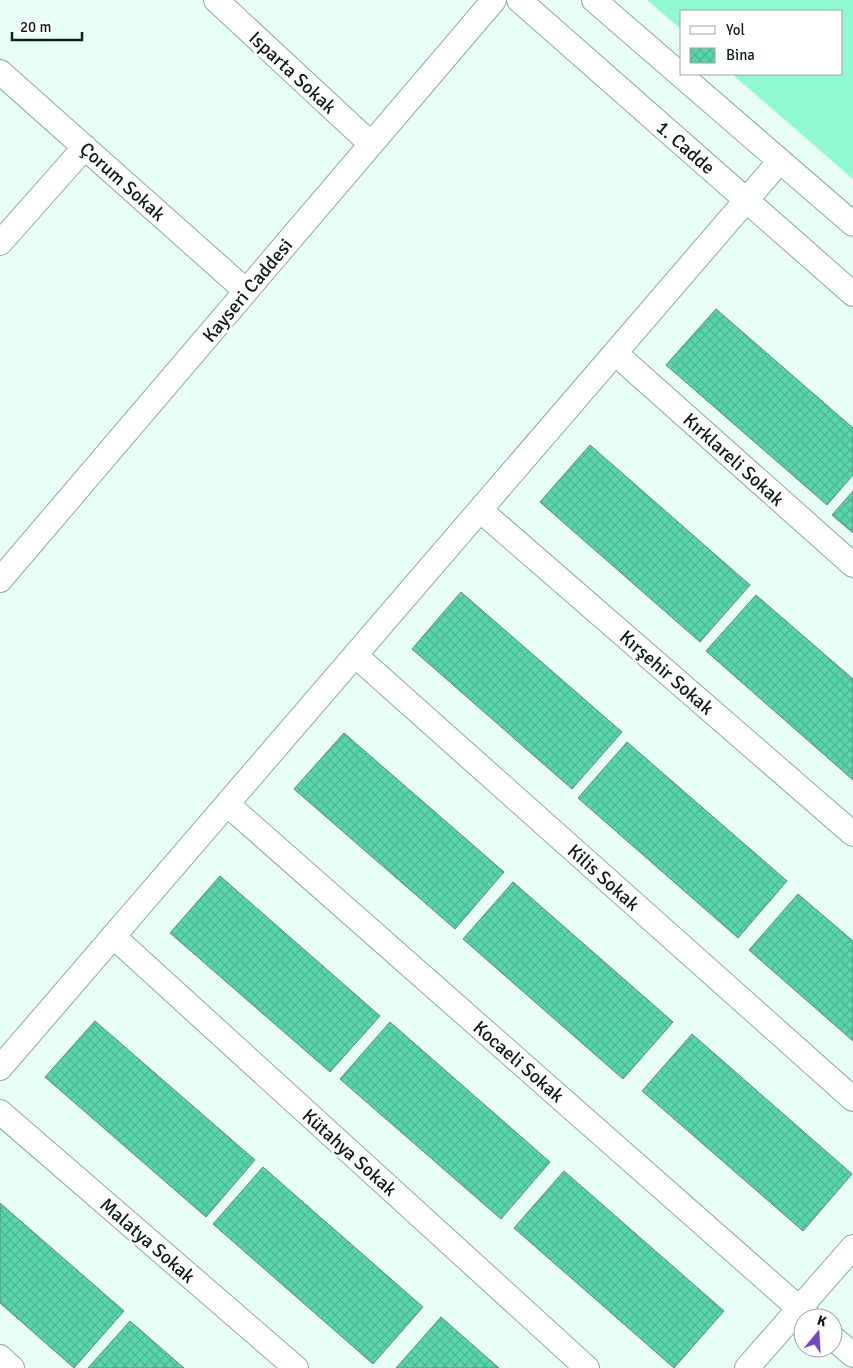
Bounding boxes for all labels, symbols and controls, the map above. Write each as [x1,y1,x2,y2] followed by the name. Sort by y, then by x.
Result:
[12,10,82,42] scale bar
[680,10,843,75] legend
[20,18,51,36] text: 20 m
[726,21,745,39] text: Yol
[244,26,341,120] street label: Isparta Sokak
[726,46,755,64] text: Bina
[651,116,720,180] street label: 1. Cadde
[75,137,170,227] street label: Çorum Sokak
[197,234,298,347] street label: Kayseri Caddesi
[678,408,789,512] street label: Kırklareli Sokak
[614,625,719,721] street label: Kırşehir Sokak
[562,839,645,917] street label: Kilis Sokak
[468,1016,569,1108] street label: Kocaeli Sokak
[297,1104,402,1202] street label: Kütahya Sokak
[95,1193,200,1289] street label: Malatya Sokak
[793,1308,843,1358] north arrow
[815,1312,829,1331] text: K

